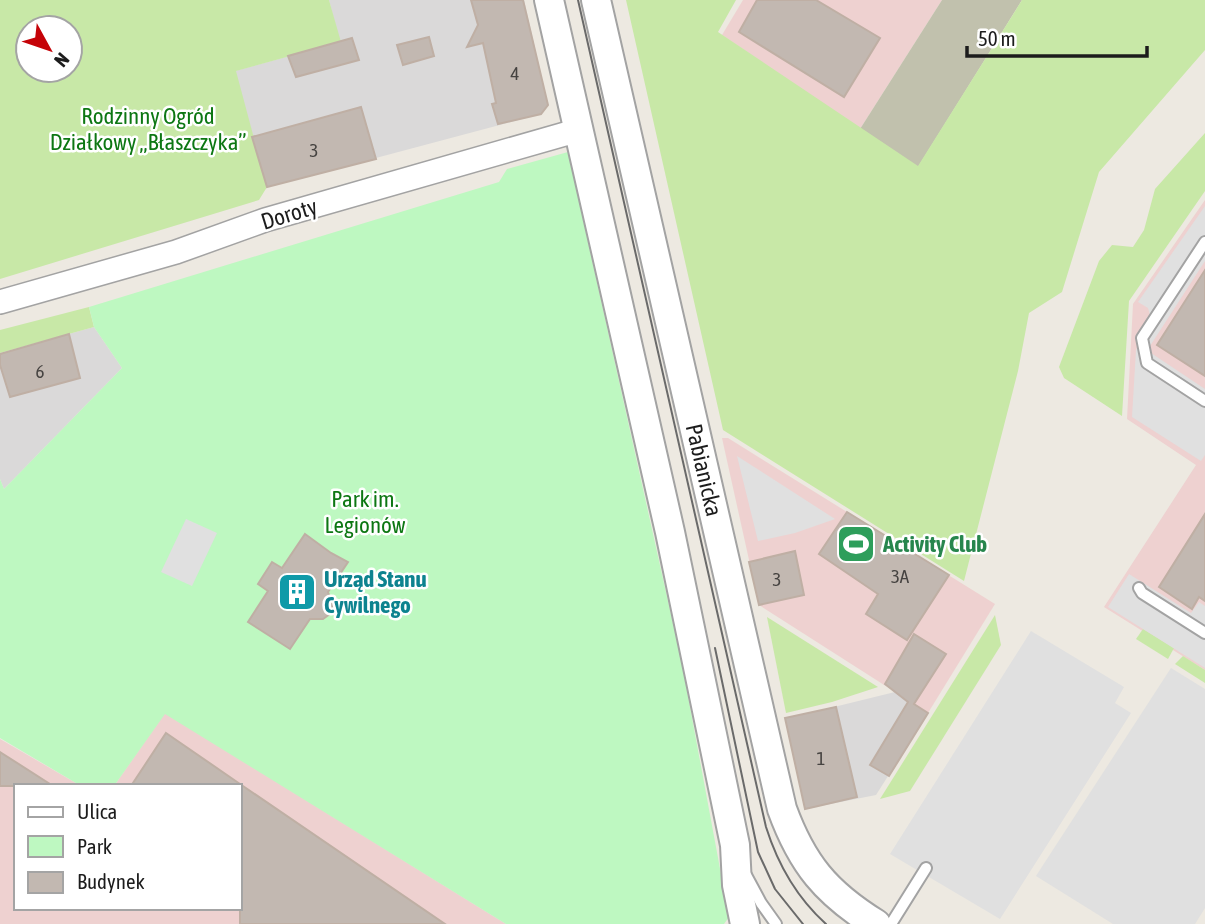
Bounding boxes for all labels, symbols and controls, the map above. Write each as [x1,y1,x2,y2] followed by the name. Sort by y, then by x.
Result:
[14,14,84,84] north arrow
[967,14,1147,58] scale bar
[978,26,1016,50] text: 50 m
[50,49,74,71] text: N
[511,62,520,84] house number: 4
[50,103,246,155] park label: Rodzinny Ogród Działkowy „Błaszczyka”
[310,139,318,161] house number: 3
[258,193,320,235] street label: Doroty
[36,360,45,382] house number: 6
[681,421,727,519] street label: Pabianicka
[325,486,406,538] park label: Park im. Legionów
[835,523,877,565] sports icon: Activity Club
[882,531,987,557] place label: Activity Club
[891,565,910,587] house number: 3A
[324,566,427,618] place label: Urząd Stanu Cywilnego
[773,568,781,590] house number: 3
[276,571,318,613] building icon: Urząd Stanu Cywilnego
[817,747,825,769] house number: 1
[14,784,242,910] legend
[77,799,117,823] text: Ulica
[77,834,112,858] text: Park
[77,869,145,893] text: Budynek

